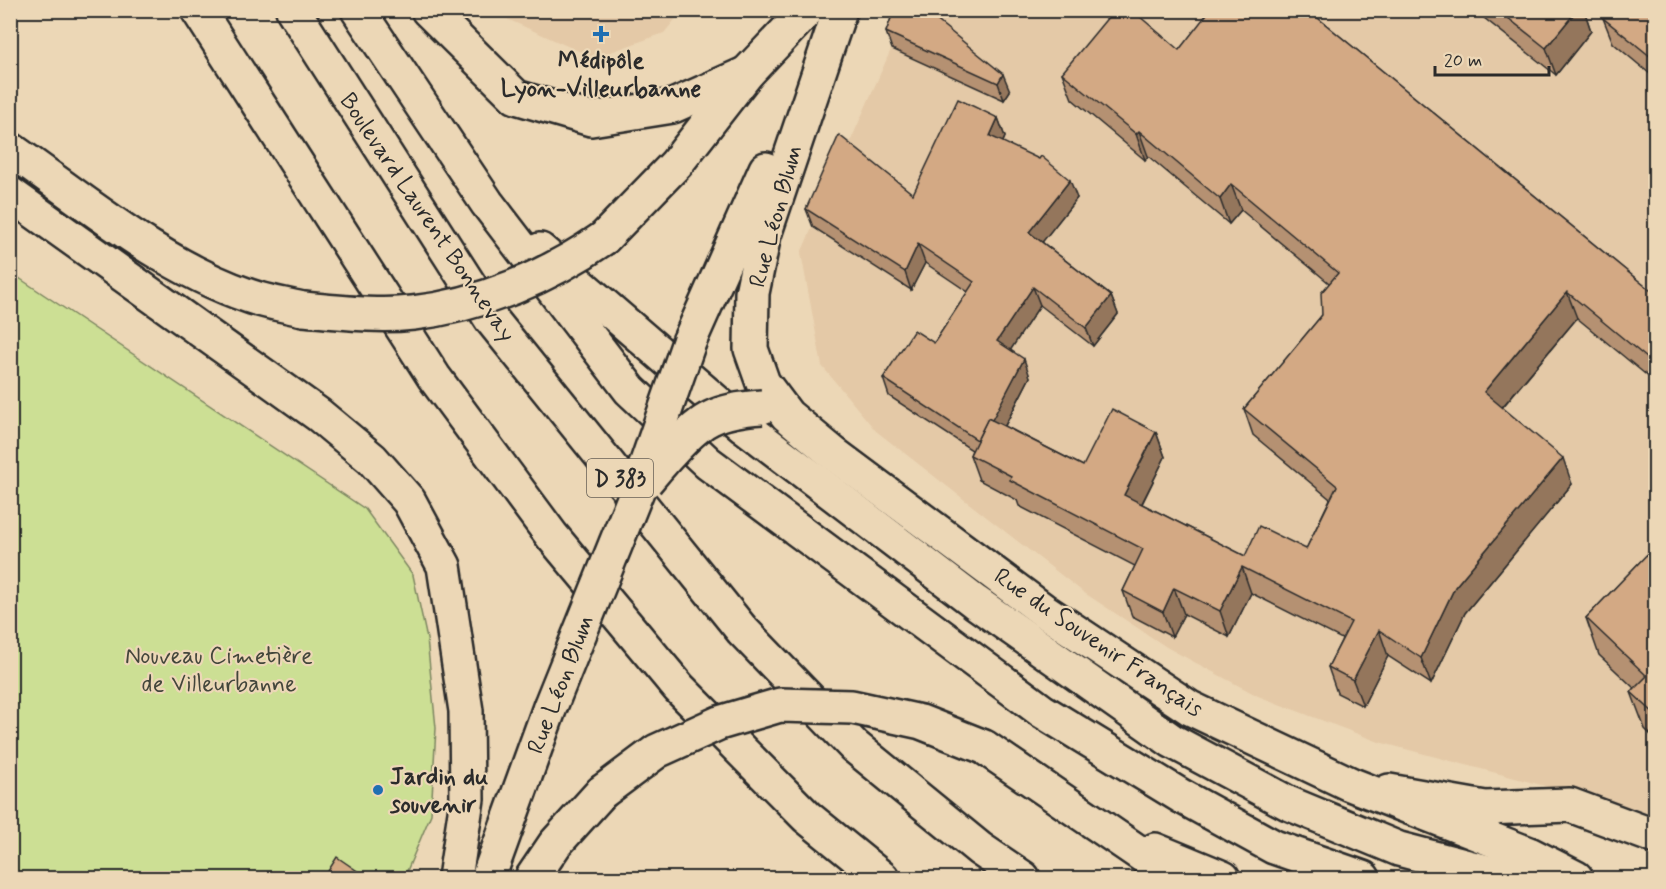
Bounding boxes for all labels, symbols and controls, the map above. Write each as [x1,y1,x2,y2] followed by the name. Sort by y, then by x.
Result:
[592,25,610,43] marker: Médipôle Lyon-Villeurbanne
[1435,39,1549,77] scale bar
[501,46,701,105] place label: Médipôle Lyon-Villeurbanne
[1444,49,1482,73] text: 20 m
[332,87,522,348] street label: Boulevard Laurent Bonnevay
[743,142,810,291] street label: Rue Léon Blum
[587,459,653,497] road number: D 383
[988,562,1209,725] street label: Rue du Souvenir Français
[521,611,602,758] street label: Rue Léon Blum
[125,641,313,700] park label: Nouveau Cimetière de Villeurbanne
[389,762,488,821] place label: Jardin du souvenir
[371,783,385,797] marker: Jardin du souvenir

